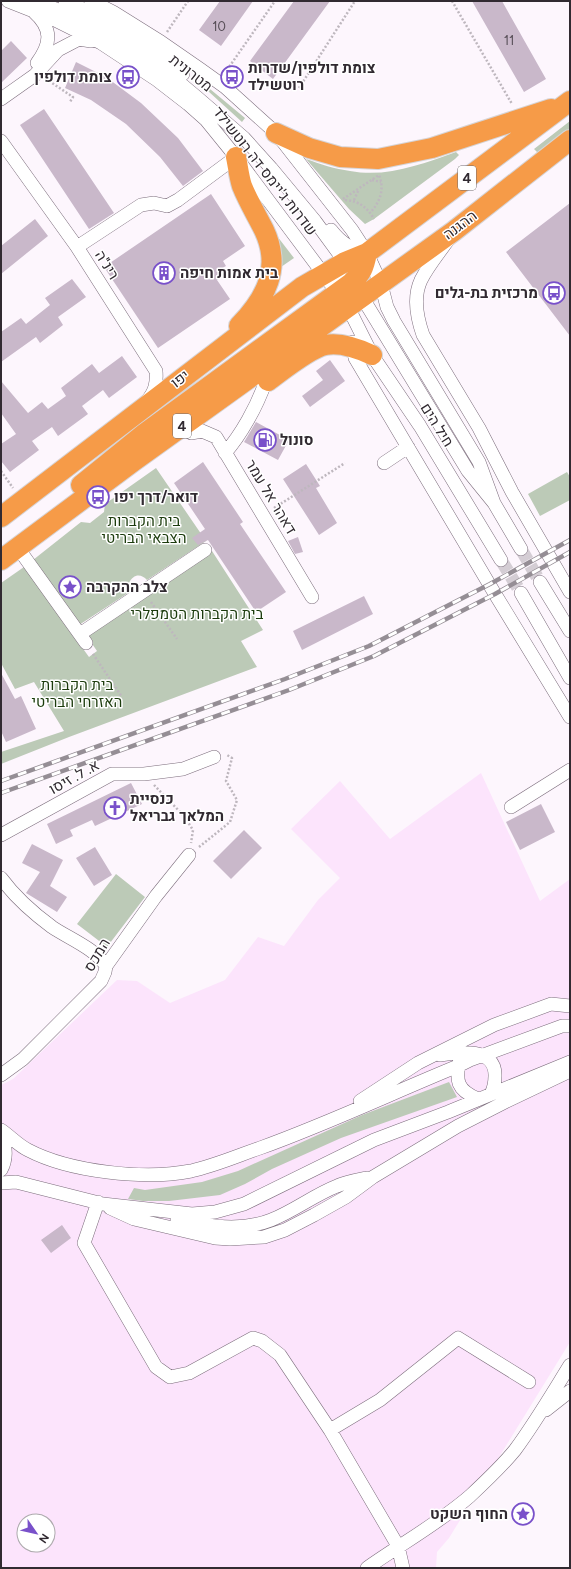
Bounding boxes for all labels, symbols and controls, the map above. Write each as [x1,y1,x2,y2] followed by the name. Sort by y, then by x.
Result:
[212,19,226,34] house number: 10
[504,33,514,48] house number: 11
[166,51,216,95] street label: מטרונית
[248,59,376,94] place label: צומת דולפין/שדרות רוטשילד
[115,64,141,90] bus stop icon: צומת דולפין
[219,64,245,90] bus stop icon: צומת דולפין/שדרות רוטשילד
[34,68,112,86] place label: צומת דולפין
[209,103,321,239] street label: שדרות ג'יימס דה רוטשילד
[458,166,476,190] road number: 4
[440,206,480,244] street label: ההגנה
[91,247,123,283] street label: רינ"ה
[151,260,177,286] building icon: בית אמות חיפה
[180,264,278,282] place label: בית אמות חיפה
[541,280,567,306] bus stop icon: מרכזית בת-גלים
[435,284,538,302] place label: מרכזית בת-גלים
[167,366,193,392] street label: יפו
[417,400,457,450] street label: חיל הים
[173,414,191,438] road number: 4
[252,427,278,453] fuel station icon: סונול
[280,431,313,449] place label: סונול
[242,456,300,538] street label: דאהר אל עמר
[85,484,111,510] bus stop icon: דואר/דרך יפו
[114,488,198,506] place label: דואר/דרך יפו
[101,512,187,547] park label: בית הקברות הצבאי הבריטי
[57,574,83,600] place icon: צלב ההקרבה
[86,578,168,596] place label: צלב ההקרבה
[131,605,264,623] park label: בית הקברות הטמפלרי
[32,676,122,711] park label: בית הקברות האזרחי הבריטי
[46,756,102,798] street label: א. ל. זיסו
[130,790,224,825] place label: כנסיית המלאך גבריאל
[102,795,128,821] church icon: כנסיית המלאך גבריאל
[80,935,114,975] street label: המכס
[510,1501,536,1527] place icon: החוף השקט
[430,1505,508,1523] place label: החוף השקט
[16,1513,56,1553] north arrow
[36,1531,52,1545] text: N

